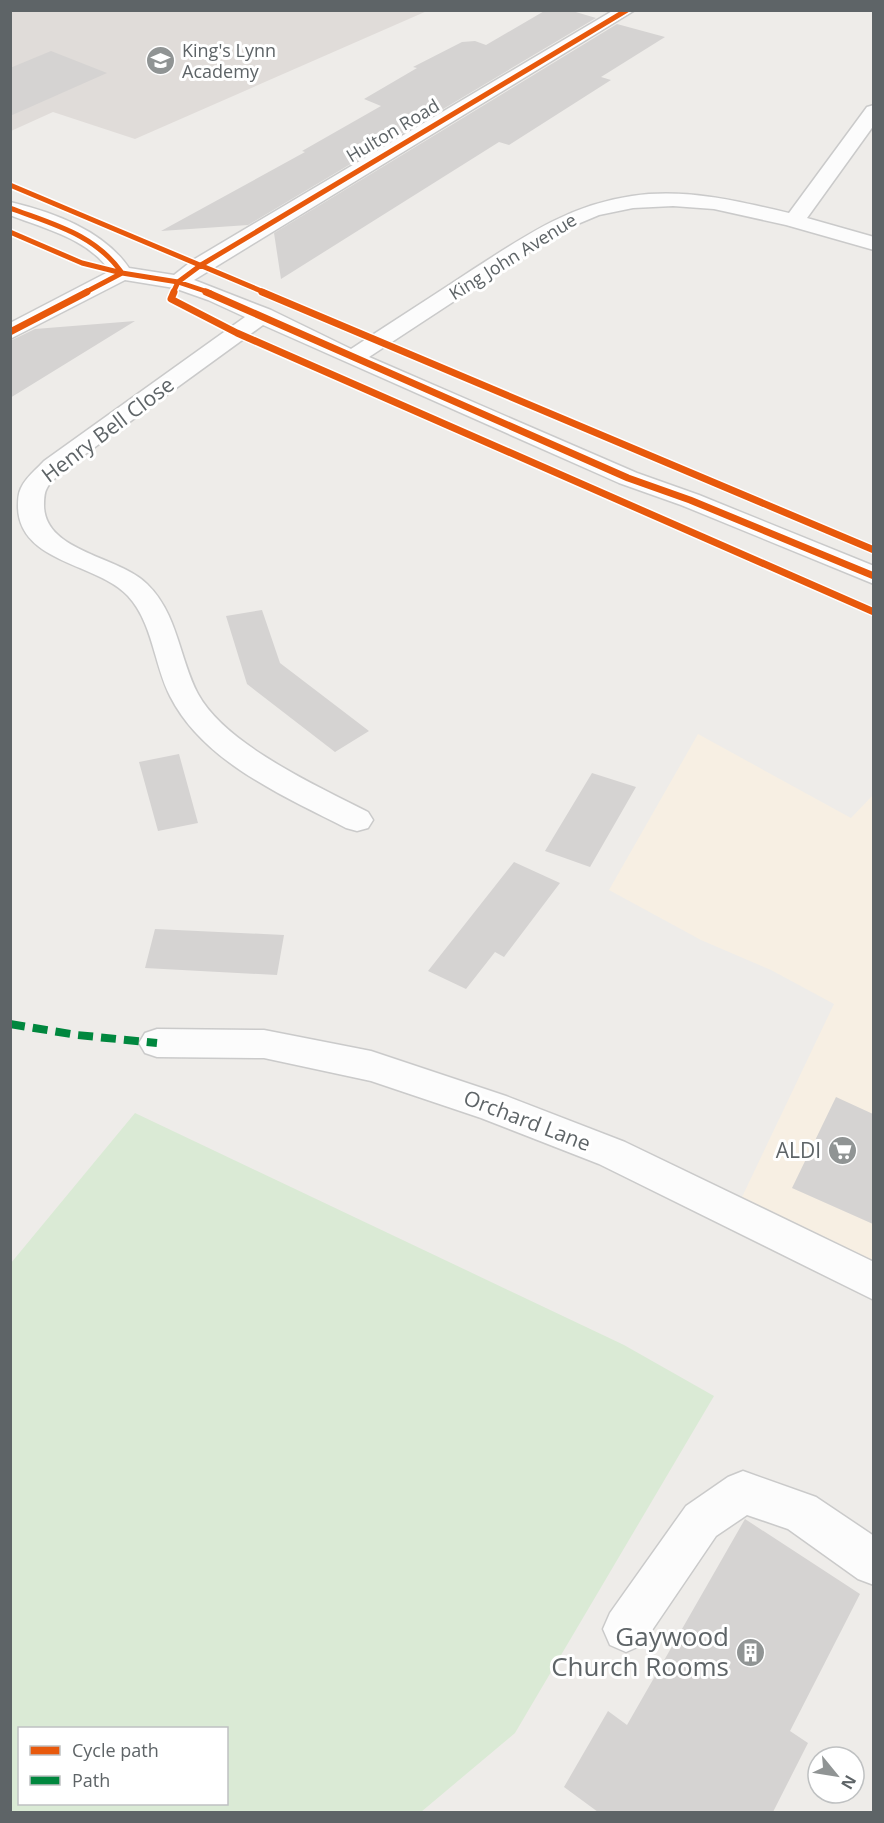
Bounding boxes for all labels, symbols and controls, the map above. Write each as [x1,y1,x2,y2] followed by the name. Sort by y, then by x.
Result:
[182,38,276,83] place label: King's Lynn Academy
[145,45,177,77] school or university icon: King's Lynn Academy
[341,93,444,167] street label: Hulton Road
[444,207,581,305] street label: King John Avenue
[35,370,179,488] street label: Henry Bell Close
[460,1083,595,1157] street label: Orchard Lane
[826,1135,858,1167] supermarket icon: ALDI
[776,1136,821,1164] place label: ALDI
[551,1618,729,1684] place label: Gaywood Church Rooms
[734,1636,766,1668] building icon: Gaywood Church Rooms
[18,1727,228,1805] legend
[72,1738,159,1762] text: Cycle path
[806,1745,866,1805] north arrow
[72,1768,110,1792] text: Path
[836,1771,862,1794] text: N

